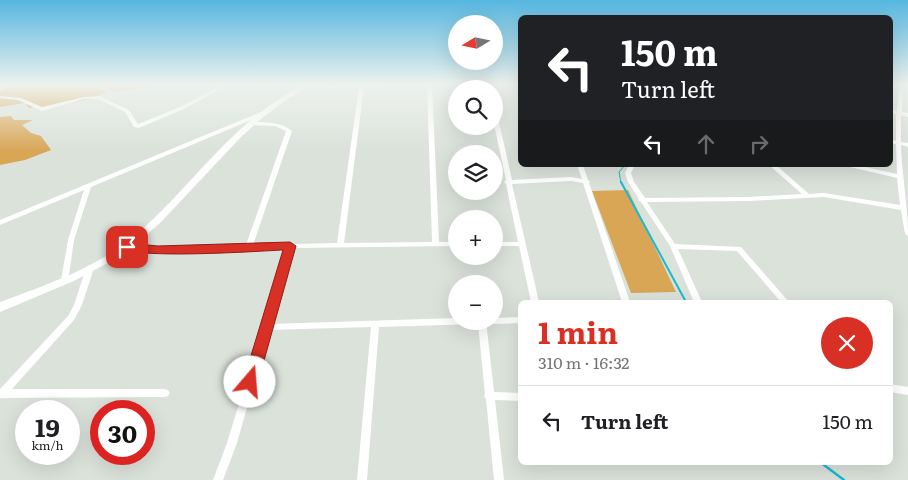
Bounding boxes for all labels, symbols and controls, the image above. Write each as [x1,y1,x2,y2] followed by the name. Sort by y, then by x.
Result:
[448,15,502,70] north arrow
[448,15,503,330] map controls
[621,25,718,77] text: 150 m
[538,35,603,100] icon: left
[621,72,715,105] text: Turn left
[448,80,503,135] button: search
[639,130,667,158] icon: left
[692,130,720,158] icon: ahead
[745,130,773,158] icon: right
[448,145,503,200] button: layers
[448,210,503,265] button: +
[106,226,148,268] pin
[113,233,141,261] icon: arrive
[448,275,503,330] button: −
[538,309,618,353] text: 1 min
[821,317,873,369] button: close
[538,350,629,374] text: 310 m · 16:32
[223,355,275,407] position arrow
[90,400,155,465] speed limit sign: 30
[538,407,566,435] icon: left
[581,407,668,435] text: Turn left
[822,407,873,435] text: 150 m
[35,408,60,445] text: 19
[32,436,63,454] text: km/h

